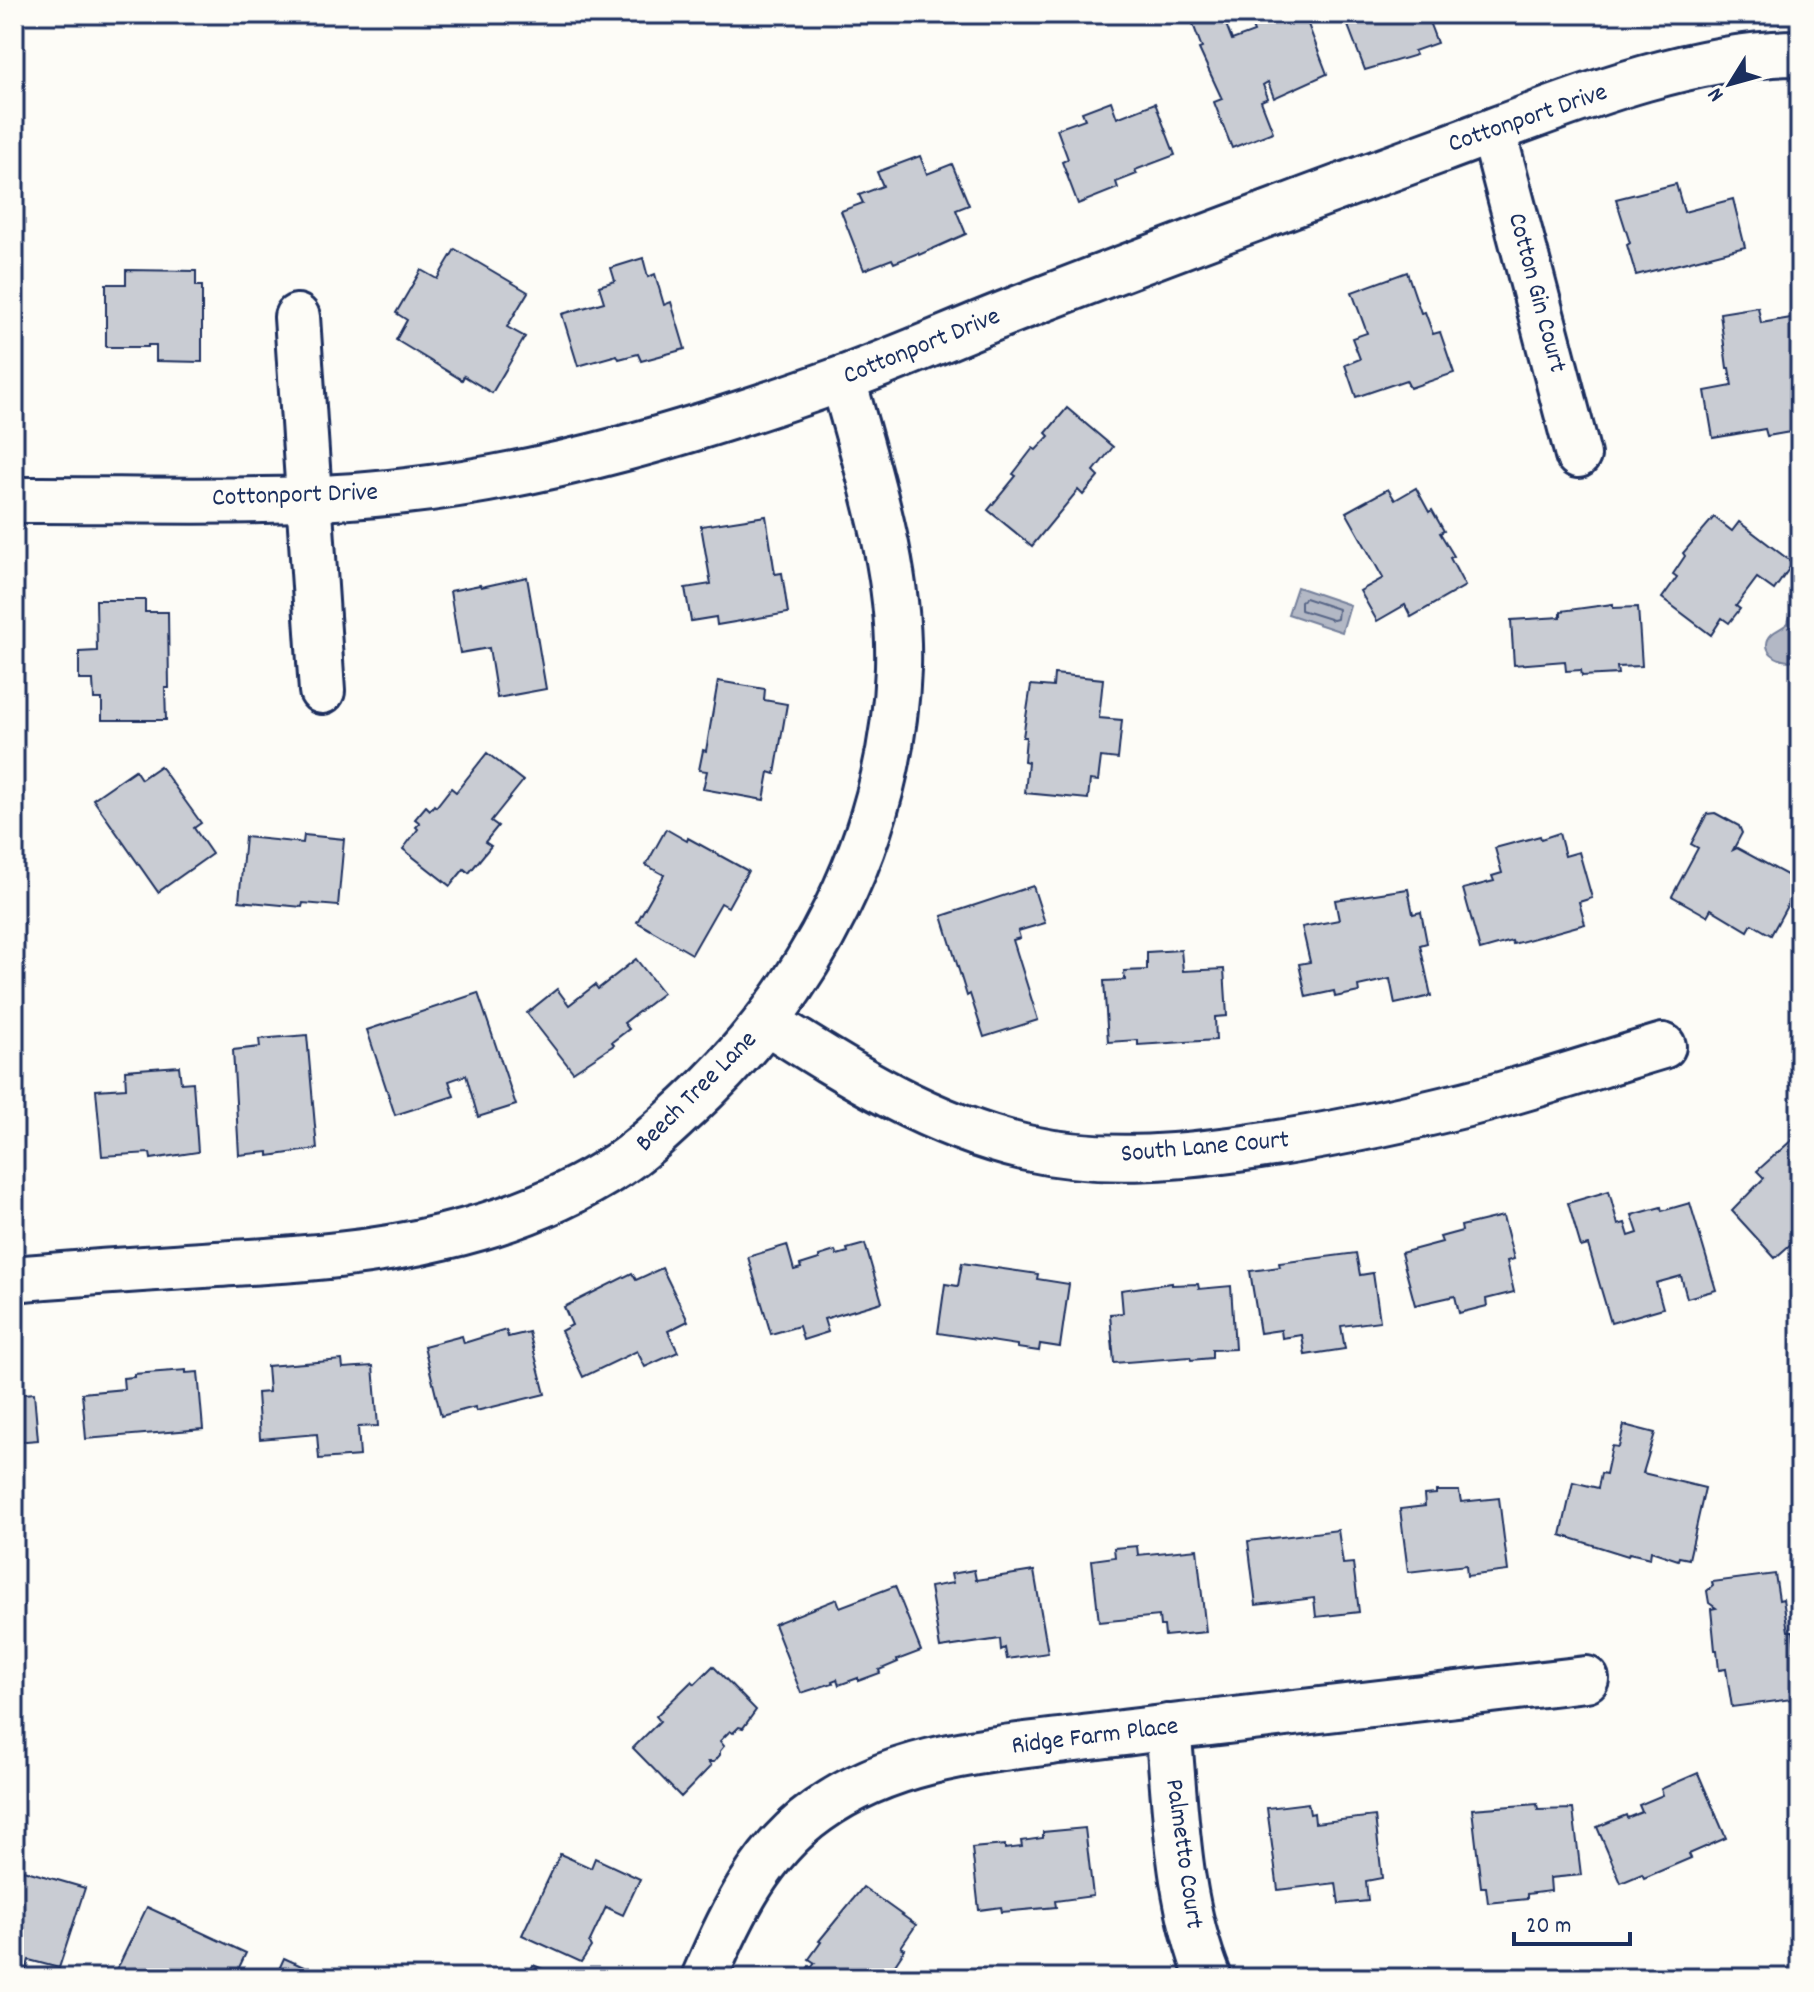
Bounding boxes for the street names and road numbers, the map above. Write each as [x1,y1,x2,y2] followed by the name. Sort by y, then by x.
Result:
[1443,74,1613,164] street label: Cottonport Drive
[1497,209,1575,377] street label: Cotton Gin Court
[838,299,1006,395] street label: Cottonport Drive
[211,475,379,517] street label: Cottonport Drive
[628,1023,766,1161] street label: Beech Tree Lane
[1119,1122,1291,1174] street label: South Lane Court
[1010,1708,1180,1766] street label: Ridge Farm Place
[1154,1777,1212,1932] street label: Palmetto Court

